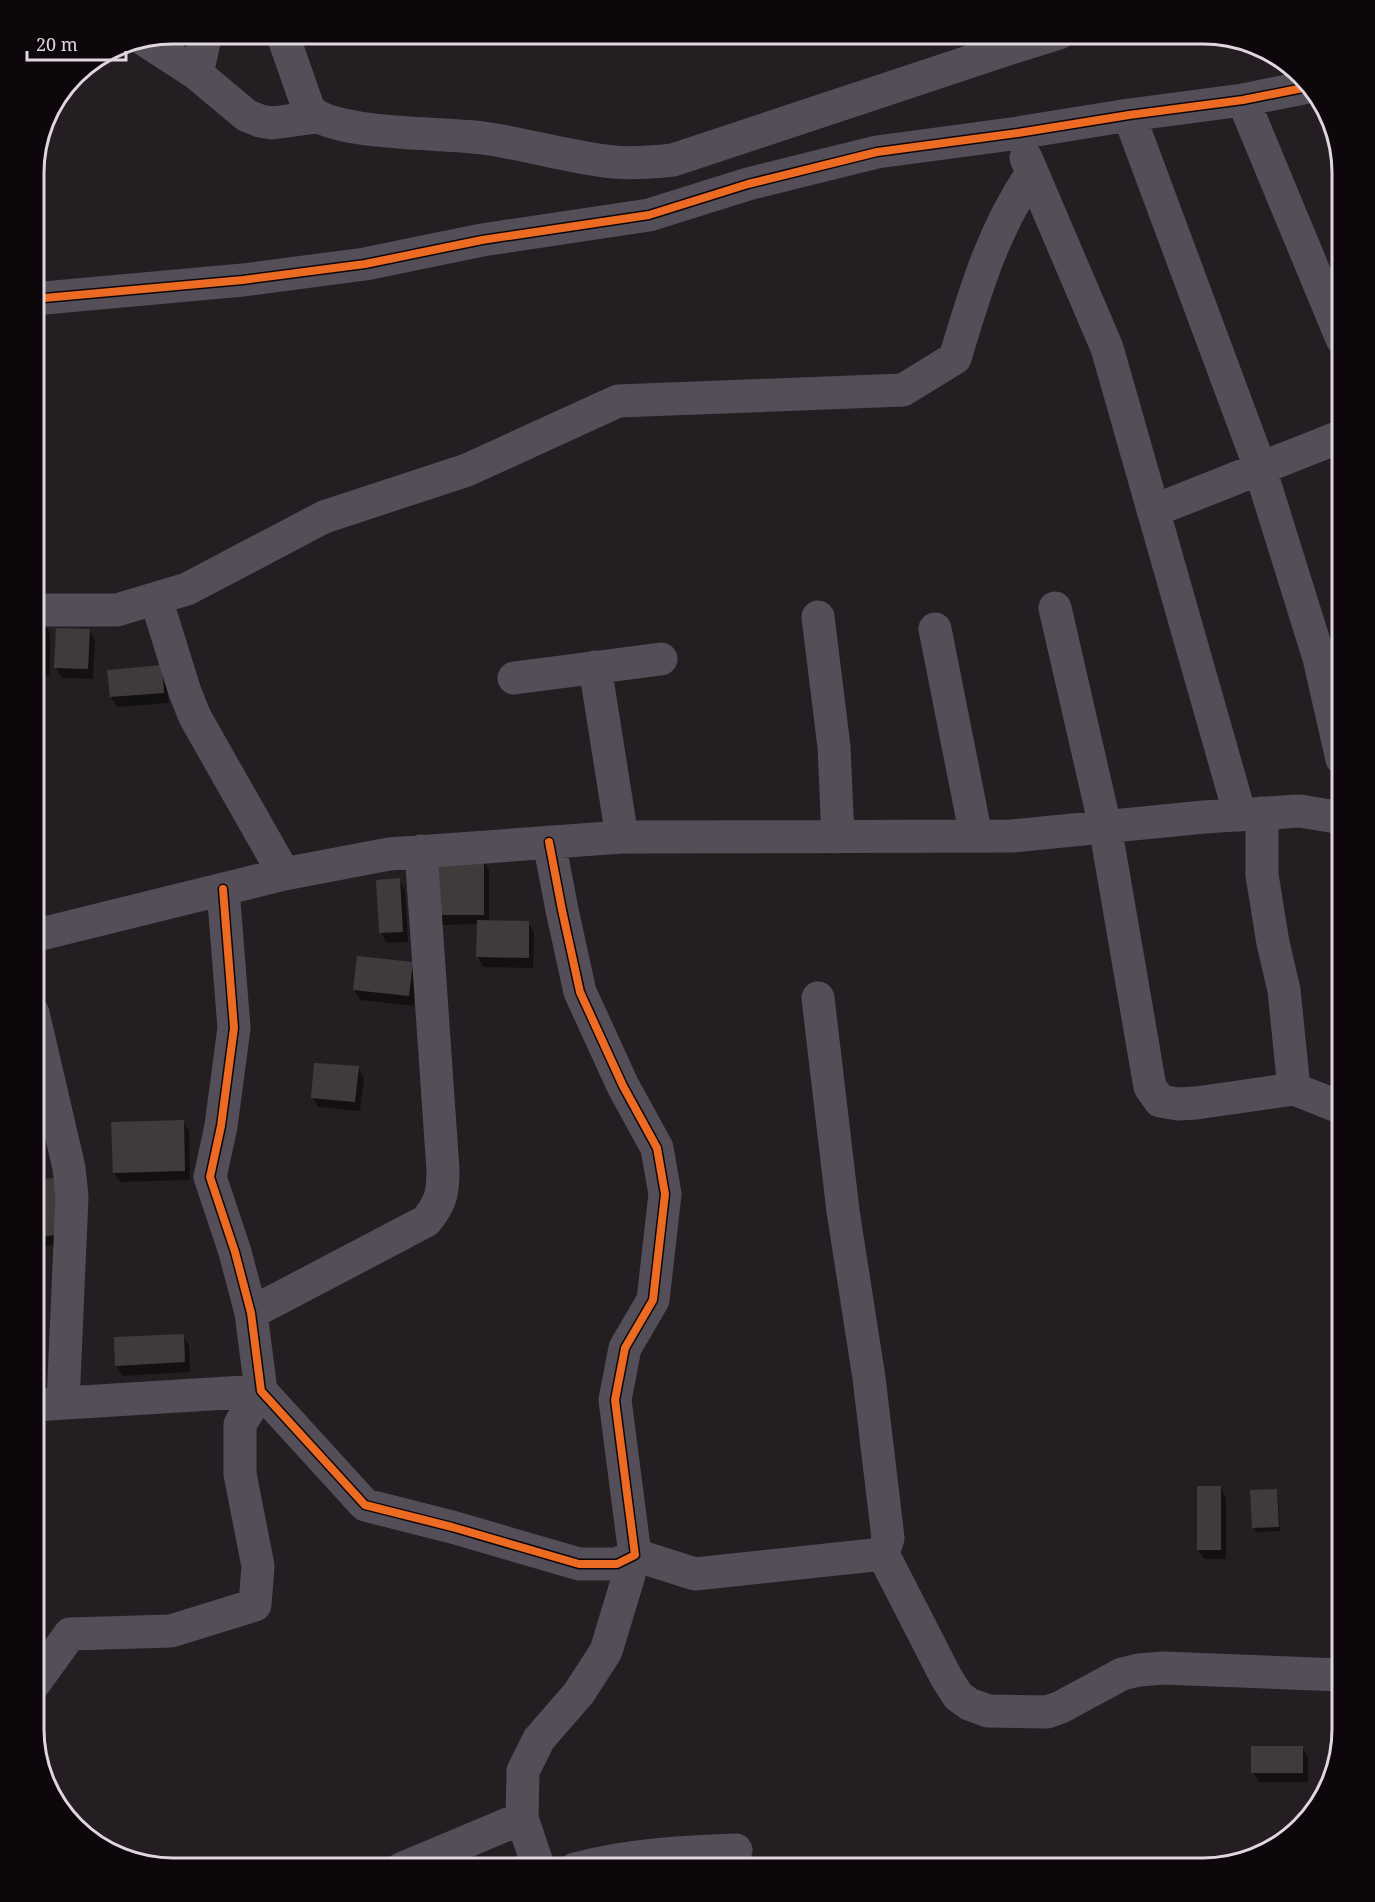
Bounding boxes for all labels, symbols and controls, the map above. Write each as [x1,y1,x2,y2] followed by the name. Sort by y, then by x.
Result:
[27,24,126,62] scale bar
[36,32,78,56] text: 20 m

